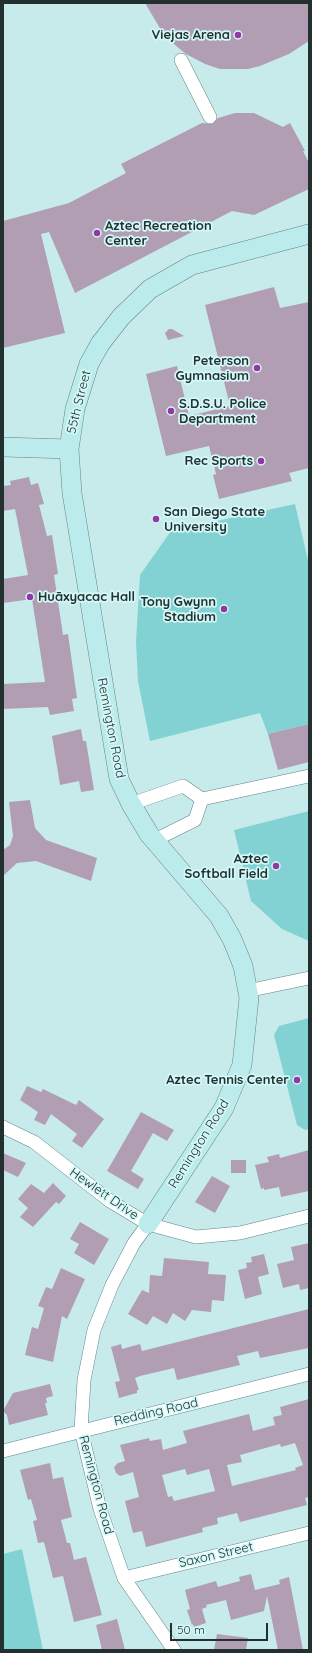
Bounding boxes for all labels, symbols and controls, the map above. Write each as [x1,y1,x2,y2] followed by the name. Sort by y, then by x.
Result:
[152,27,230,43] place label: Viejas Arena
[233,30,243,40] marker: Viejas Arena
[105,218,212,249] place label: Aztec Recreation Center
[92,228,102,238] marker: Aztec Recreation Center
[175,353,249,384] place label: Peterson Gymnasium
[252,363,262,373] marker: Peterson Gymnasium
[64,369,94,435] street label: 55th Street
[179,396,266,427] place label: S.D.S.U. Police Department
[166,406,176,416] marker: S.D.S.U. Police Department
[185,453,253,469] place label: Rec Sports
[256,456,266,466] marker: Rec Sports
[164,504,265,535] place label: San Diego State University
[151,514,161,524] marker: San Diego State University
[38,589,135,605] place label: Huāxyacac Hall
[25,592,35,602] marker: Huāxyacac Hall
[140,594,216,625] place label: Tony Gwynn Stadium
[219,604,229,614] marker: Tony Gwynn Stadium
[94,677,128,779] street label: Remington Road
[185,851,268,882] place label: Aztec Softball Field
[271,861,281,871] marker: Aztec Softball Field
[166,1072,289,1088] place label: Aztec Tennis Center
[292,1075,302,1085] marker: Aztec Tennis Center
[165,1097,233,1191] street label: Remington Road
[67,1165,141,1223] street label: Hewlett Drive
[112,1395,200,1429] street label: Redding Road
[75,1434,117,1536] street label: Remington Road
[177,1539,255,1571] street label: Saxon Street
[172,1615,270,1641] scale bar
[177,1622,205,1637] text: 50 m

